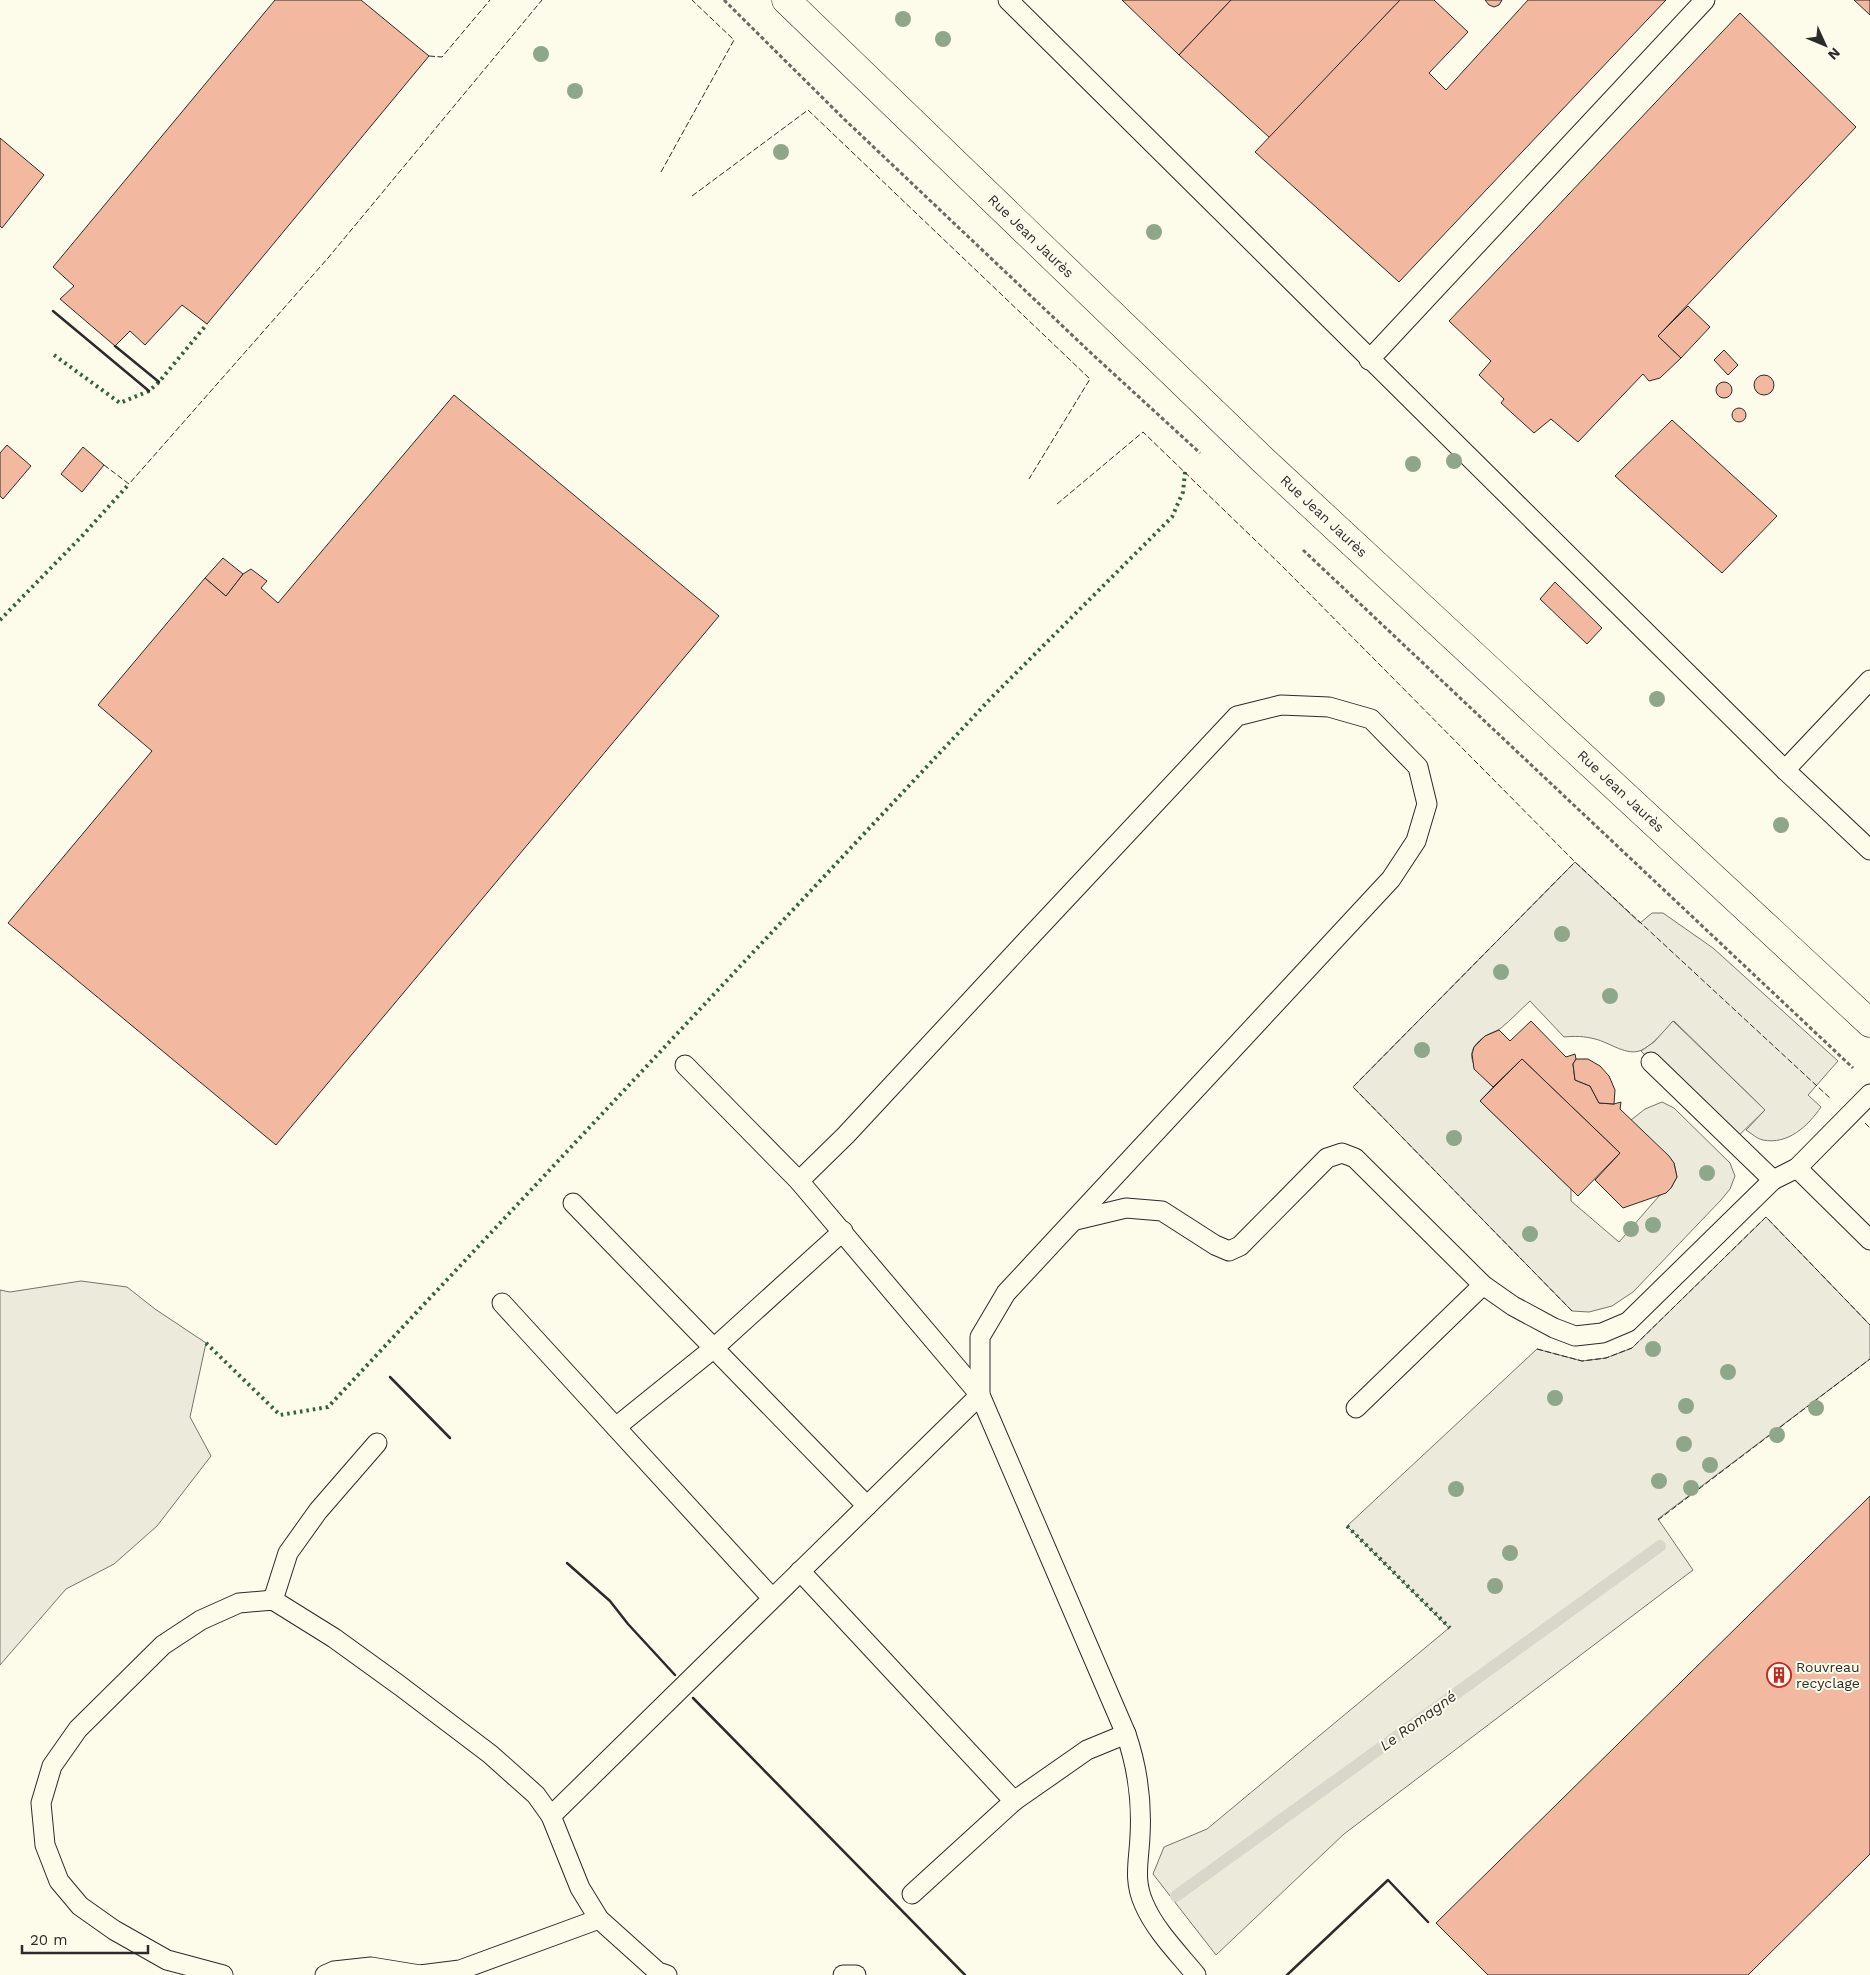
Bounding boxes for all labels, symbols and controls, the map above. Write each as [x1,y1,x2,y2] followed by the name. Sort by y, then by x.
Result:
[1800,20,1850,70] north arrow
[1825,45,1844,63] text: N
[985,191,1077,281] street label: Rue Jean Jaurès
[1277,472,1371,560] street label: Rue Jean Jaurès
[1574,747,1668,835] street label: Rue Jean Jaurès
[1796,1659,1860,1691] place label: Rouvreau recyclage
[1766,1662,1792,1688] building icon: Rouvreau recyclage
[1376,1687,1460,1755] water label: Le Romagné
[22,1922,149,1954] scale bar
[30,1931,68,1949] text: 20 m

